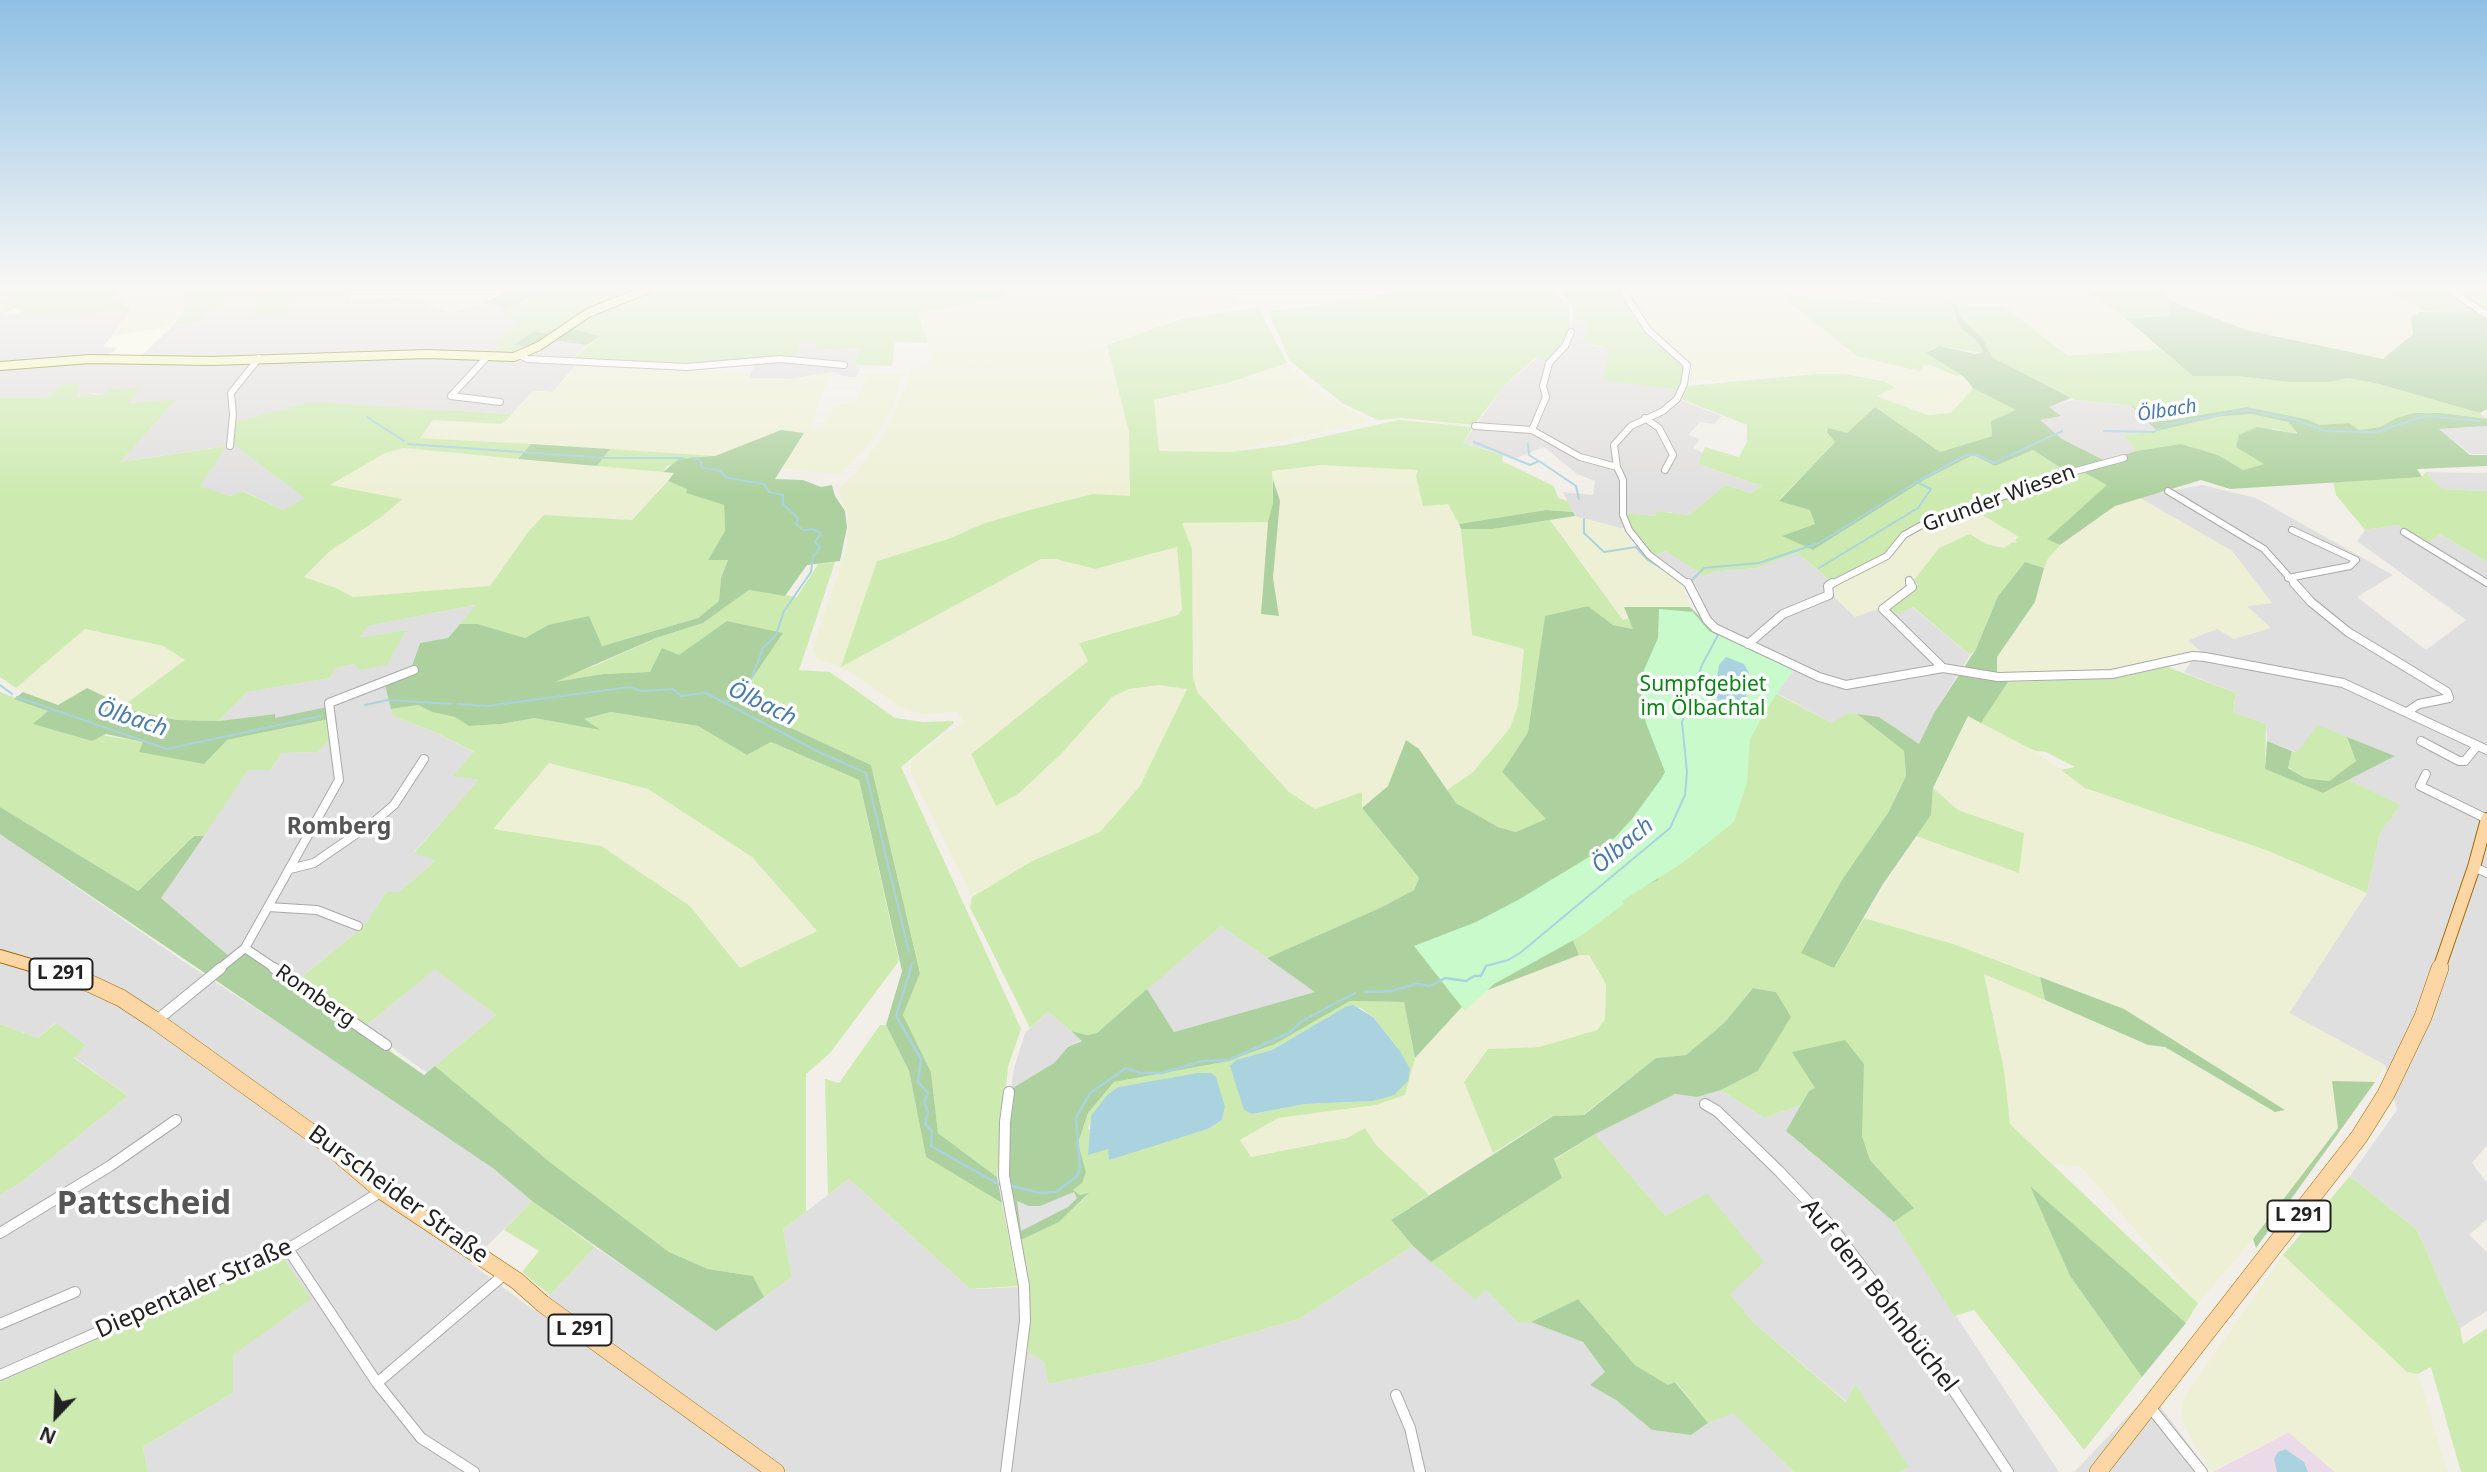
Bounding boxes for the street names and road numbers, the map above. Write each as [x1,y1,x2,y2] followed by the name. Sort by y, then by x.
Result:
[1919,460,2079,538] street label: Grunder Wiesen
[29,958,92,990] road number: L 291
[270,959,360,1033] street label: Romberg
[302,1120,494,1270] street label: Burscheider Straße
[1795,1194,1963,1398] street label: Auf dem Bohnbüchel
[2268,1200,2330,1232] road number: L 291
[91,1233,297,1345] street label: Diepentaler Straße
[548,1314,612,1346] road number: L 291

